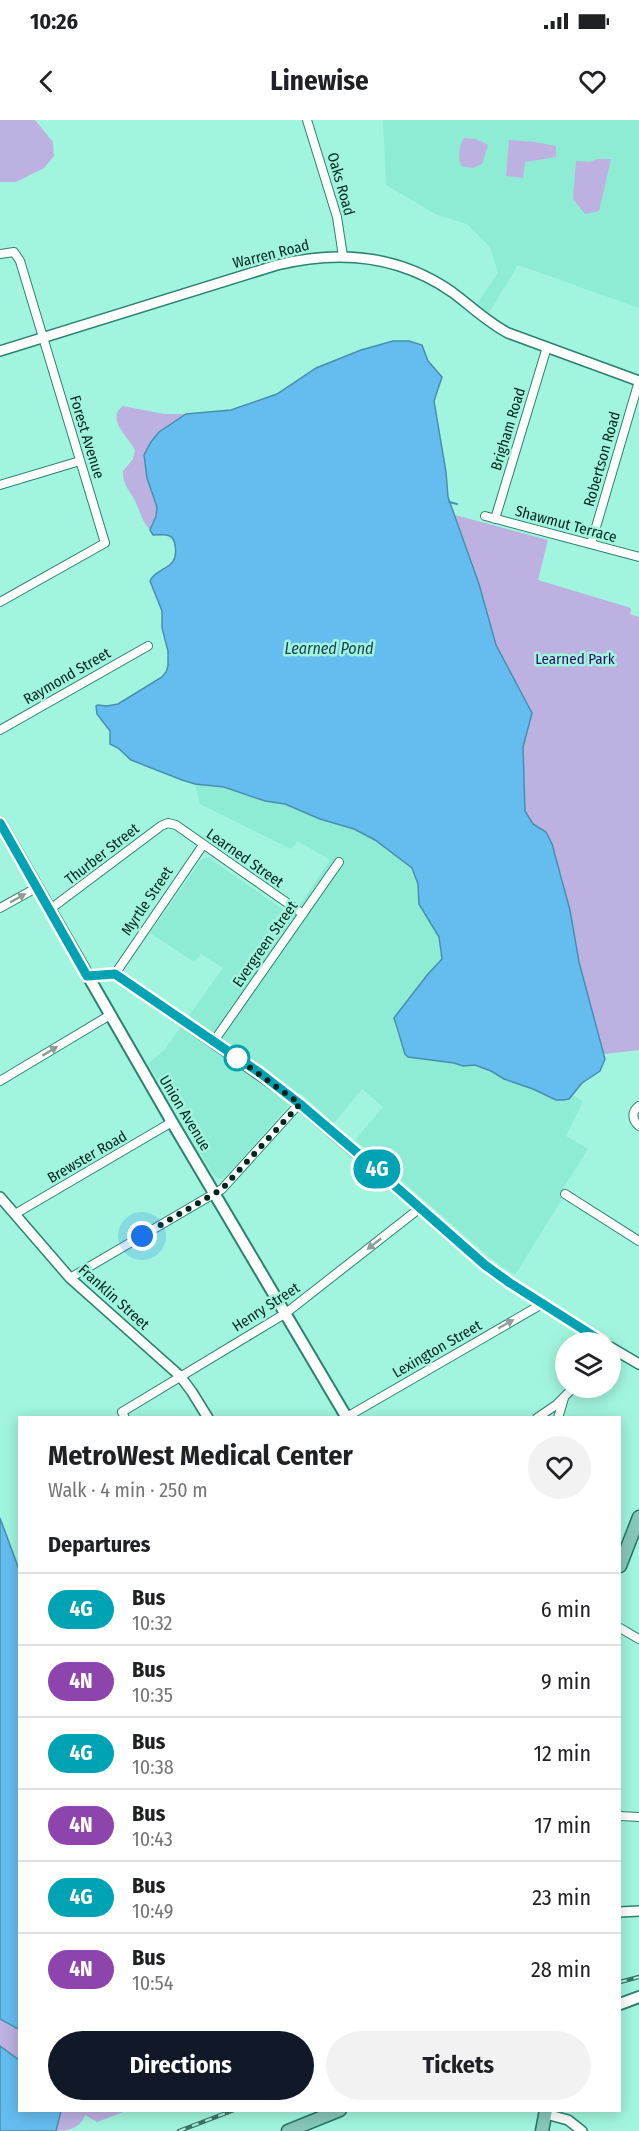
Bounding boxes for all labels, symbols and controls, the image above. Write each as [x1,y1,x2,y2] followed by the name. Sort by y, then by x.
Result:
[30,8,78,35] text: 10:26
[30,65,63,98] icon: back
[270,65,369,97] text: Linewise
[576,65,609,98] icon: heart
[323,150,359,218] street label: Oaks Road
[231,236,311,272] street label: Warren Road
[487,385,529,473] street label: Brigham Road
[66,393,108,481] street label: Forest Avenue
[580,409,624,509] street label: Robertson Road
[513,502,619,546] street label: Shawmut Terrace
[284,639,374,658] water label: Learned Pond
[20,644,114,708] street label: Raymond Street
[535,650,615,668] park label: Learned Park
[61,819,143,888] street label: Thurber Street
[203,825,287,891] street label: Learned Street
[117,863,177,939] street label: Myrtle Street
[10,893,27,903] one-way arrow
[229,897,301,990] street label: Evergreen Street
[224,1045,250,1071] unlabelled marker
[42,1046,58,1057] one-way arrow
[155,1072,215,1154] street label: Union Avenue
[44,1127,130,1187] street label: Brewster Road
[350,1150,404,1188] line badge: 4G
[365,1156,389,1182] text: 4G
[127,1221,157,1251] your location
[366,1238,382,1251] one-way arrow
[75,1260,153,1334] street label: Franklin Street
[229,1279,303,1335] street label: Henry Street
[389,1316,485,1382] street label: Lexington Street
[498,1319,514,1330] one-way arrow
[555,1332,621,1398] map controls
[555,1332,621,1398] button: layers
[528,1436,591,1499] button: heart
[48,1439,353,1472] text: MetroWest Medical Center
[48,1478,208,1502] text: Walk · 4 min · 250 m
[48,1531,150,1558] text: Departures
[132,1584,165,1611] text: Bus
[69,1596,93,1622] text: 4G
[541,1596,591,1623] text: 6 min
[132,1611,172,1635] text: 10:32
[132,1656,165,1683] text: Bus
[69,1668,93,1694] text: 4N
[541,1668,591,1695] text: 9 min
[132,1683,173,1707] text: 10:35
[132,1728,165,1755] text: Bus
[69,1740,93,1766] text: 4G
[533,1740,591,1767] text: 12 min
[132,1755,174,1779] text: 10:38
[132,1800,165,1827] text: Bus
[69,1812,93,1838] text: 4N
[534,1812,591,1839] text: 17 min
[132,1827,173,1851] text: 10:43
[132,1872,165,1899] text: Bus
[69,1884,93,1910] text: 4G
[532,1884,591,1911] text: 23 min
[132,1899,173,1923] text: 10:49
[132,1944,165,1971] text: Bus
[69,1956,93,1982] text: 4N
[531,1956,591,1983] text: 28 min
[132,1971,173,1995] text: 10:54
[48,2031,314,2100] button: Directions
[326,2031,591,2100] button: Tickets

